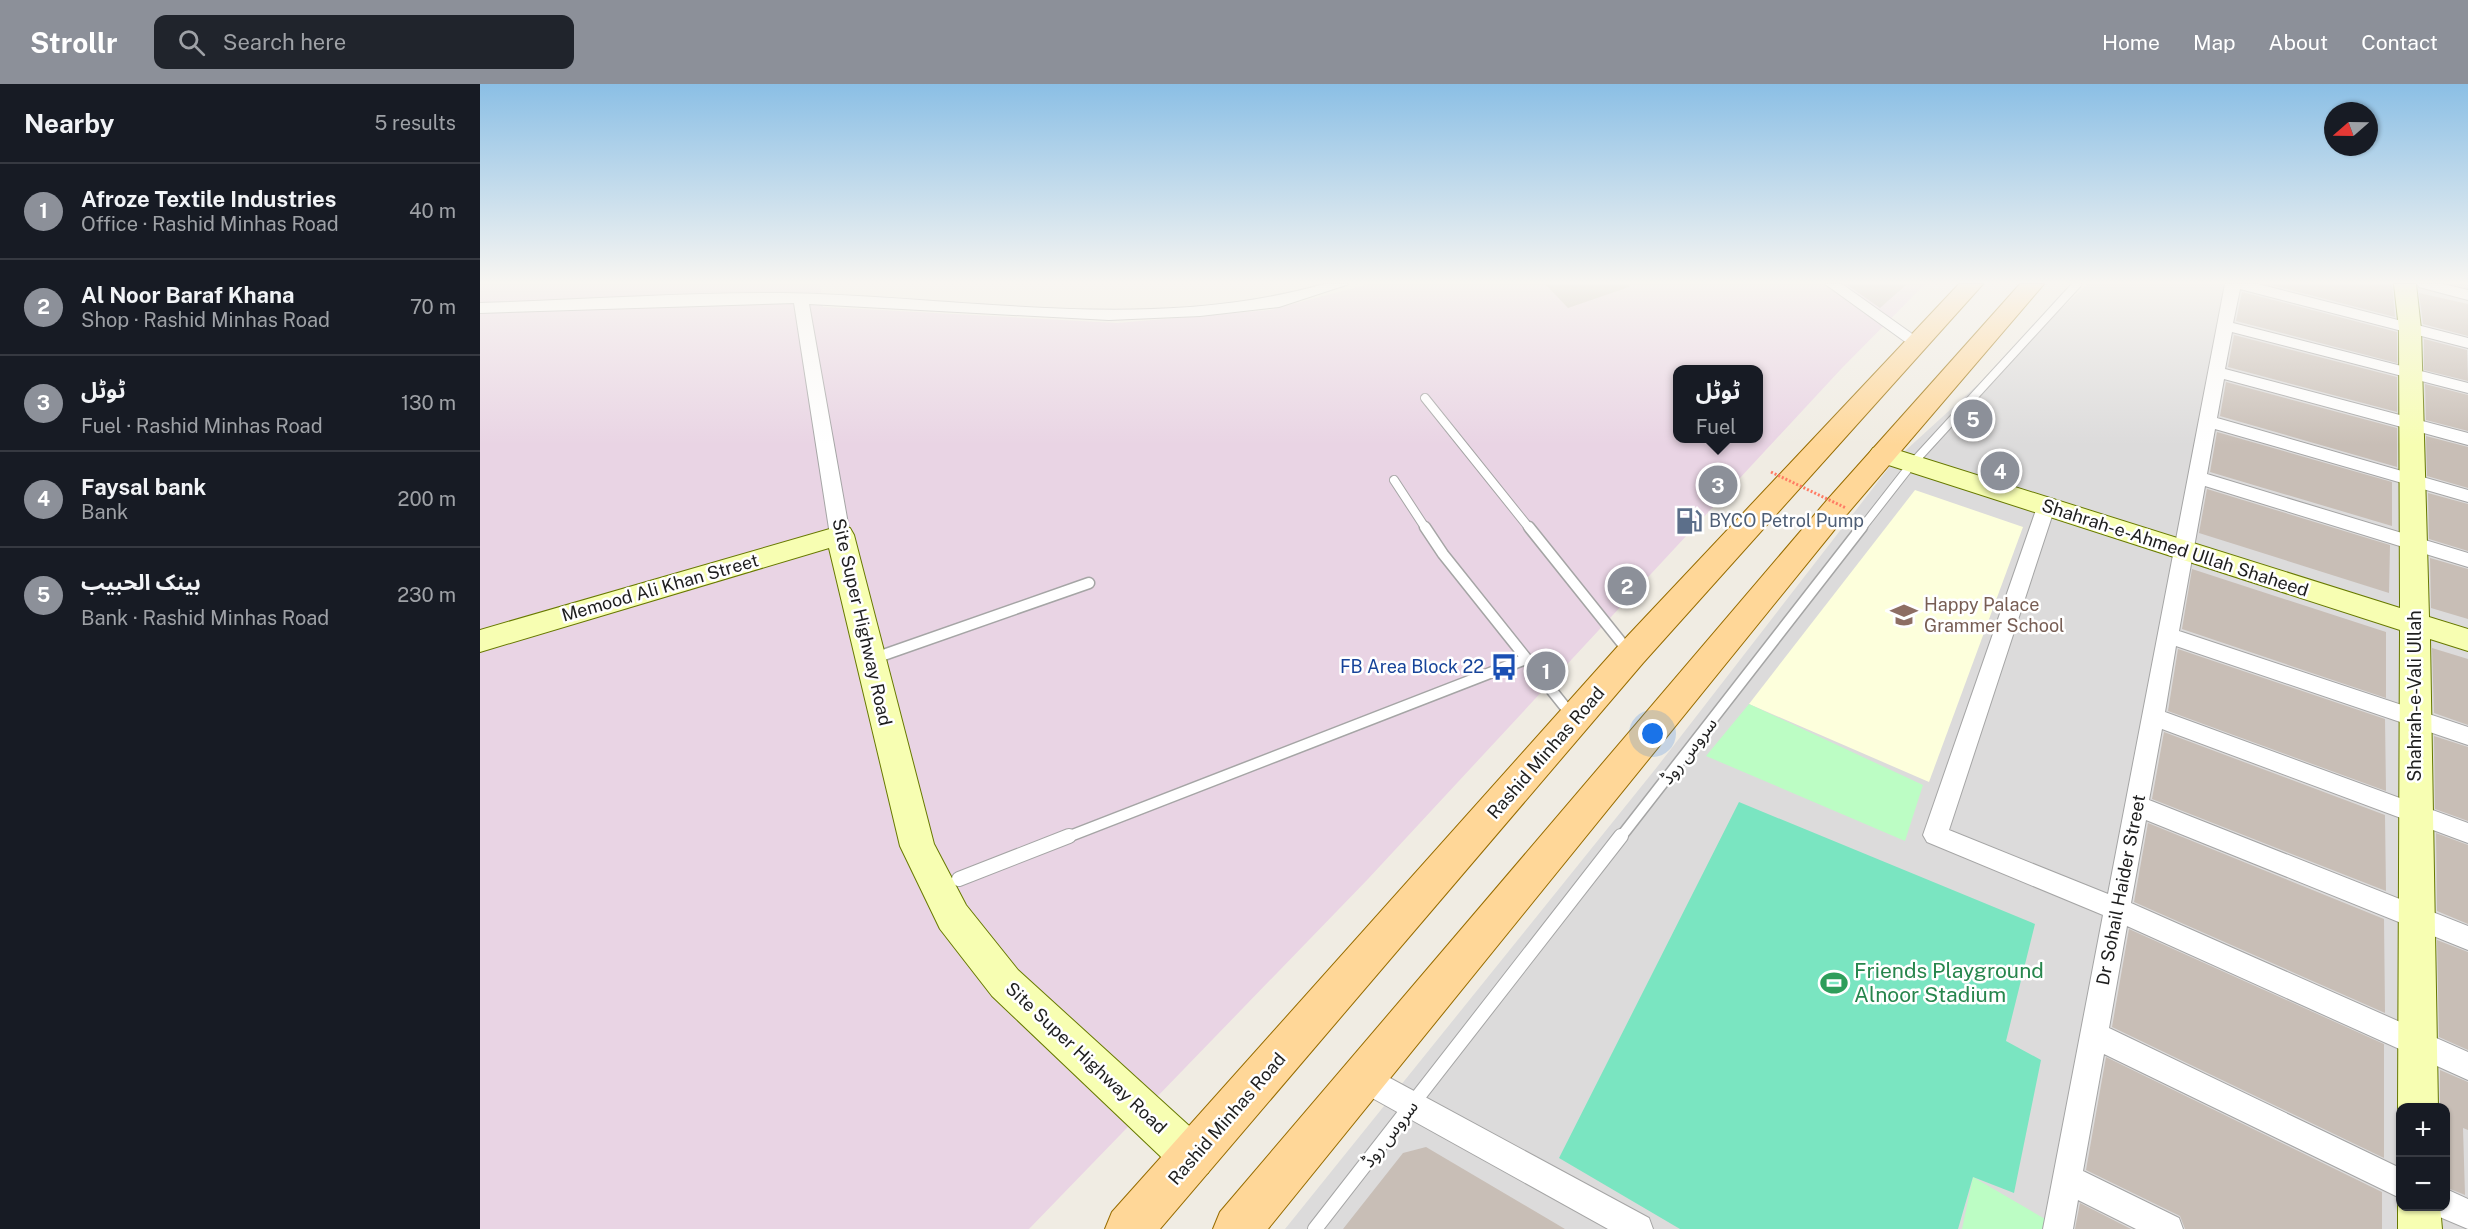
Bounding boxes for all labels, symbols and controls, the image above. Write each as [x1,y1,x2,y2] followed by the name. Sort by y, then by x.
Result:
[154,15,574,69] search box
[30,26,118,59] text: Strollr
[175,26,208,59] icon: search
[223,29,346,55] text: Search here
[2102,30,2160,55] text: Home
[2193,30,2236,55] text: Map
[2269,30,2328,55] text: About
[2361,30,2438,55] text: Contact
[2324,102,2378,156] north arrow
[24,108,114,139] text: Nearby
[374,111,456,135] text: 5 results
[81,186,336,212] text: Afroze Textile Industries
[39,199,48,223] text: 1
[409,199,456,223] text: 40 m
[81,212,339,236] text: Office · Rashid Minhas Road
[81,282,294,308] text: Al Noor Baraf Khana
[37,295,50,319] text: 2
[410,295,456,319] text: 70 m
[81,308,330,332] text: Shop · Rashid Minhas Road
[1673,365,1763,443] popup
[81,377,126,403] text: ٹوٹل
[1696,378,1740,404] text: ٹوٹل
[37,391,50,415] text: 3
[401,391,456,415] text: 130 m
[1954,396,1992,442] pin: 5
[81,414,323,438] text: Fuel · Rashid Minhas Road
[1696,415,1736,439] text: Fuel
[1980,448,2020,494] pin: 4
[1698,462,1738,508] pin: 3
[81,474,206,500] text: Faysal bank
[37,487,50,511] text: 4
[398,487,456,511] text: 200 m
[2039,494,2311,601] street label: Shahrah-e-Ahmed Ullah Shaheed
[81,500,128,524] text: Bank
[1674,506,1704,536] fuel station icon: BYCO Petrol Pump
[1709,510,1864,531] place label: BYCO Petrol Pump
[828,516,897,728] street label: Site Super Highway Road
[559,549,761,626] street label: Memood Ali Khan Street
[1608,564,1646,608] pin: 2
[81,569,201,595] text: بينک الحبيب
[37,583,50,607] text: 5
[397,583,456,607] text: 230 m
[1924,594,2065,636] place label: Happy Palace Grammer School
[1889,600,1919,630] school or university icon: Happy Palace Grammer School
[81,606,329,630] text: Bank · Rashid Minhas Road
[2404,610,2425,782] street label: Shahrah-e-Vali Ullah
[1526,648,1566,694] pin: 1
[1489,652,1519,682] bus stop icon: FB Area Block 22
[1340,656,1484,677] place label: FB Area Block 22
[1483,682,1609,823] street label: Rashid Minhas Road
[1656,713,1722,789] street label: سروس روڈ
[1638,719,1667,748] your location
[2092,793,2149,987] street label: Dr Sohail Haider Street
[1854,958,2044,1007] place label: Friends Playground Alnoor Stadium
[1819,968,1849,998] sports icon: Friends Playground Alnoor Stadium
[1002,978,1171,1138] street label: Site Super Highway Road
[1164,1048,1290,1189] street label: Rashid Minhas Road
[1357,1096,1423,1172] street label: سروس روڈ
[2396,1103,2450,1211] map controls
[2396,1103,2450,1157] button: +
[2396,1157,2450,1211] button: −

